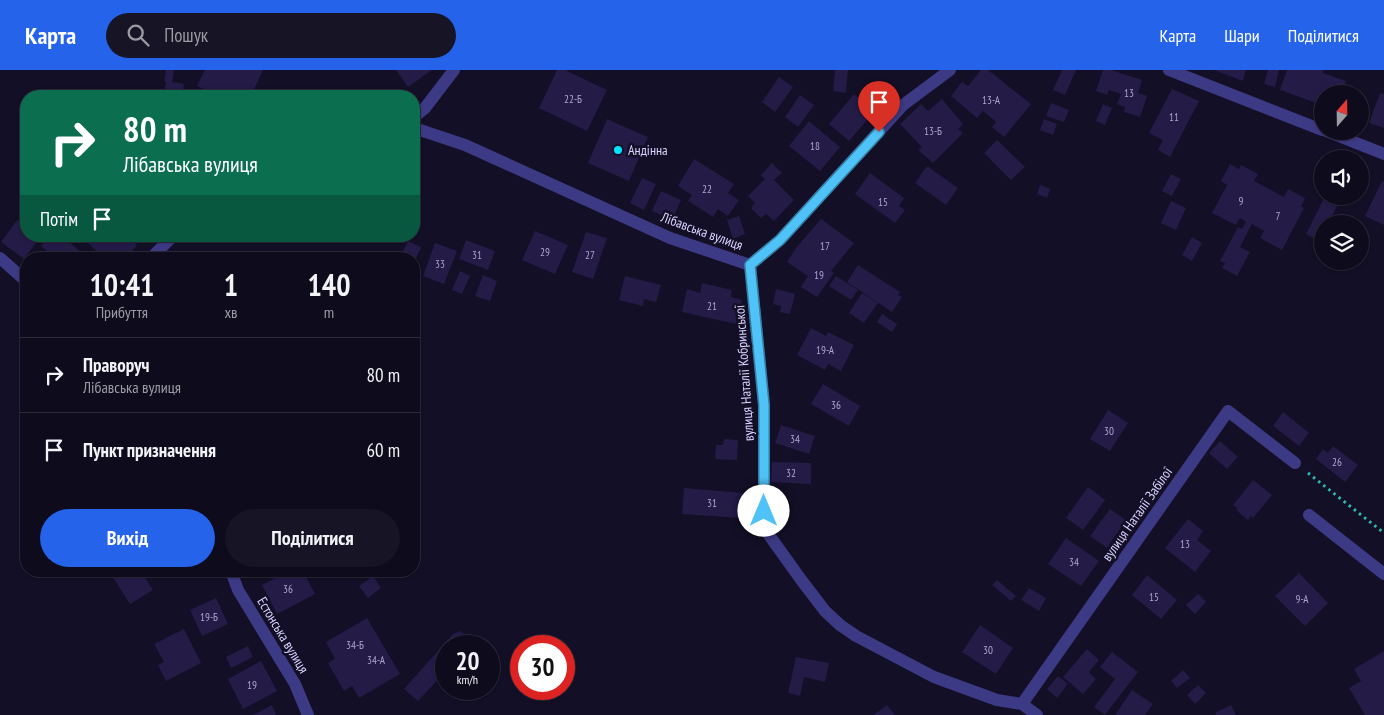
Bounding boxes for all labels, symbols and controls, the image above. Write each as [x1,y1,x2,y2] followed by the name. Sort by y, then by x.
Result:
[106,13,456,58] search box
[25,20,76,51] text: Карта
[124,21,152,49] icon: search
[164,23,208,47] text: Пошук
[1160,24,1196,47] text: Карта
[1224,24,1260,47] text: Шари
[1288,24,1359,47] text: Поділитися
[858,81,900,132] pin
[1314,85,1369,140] north arrow
[1314,85,1369,270] map controls
[1124,86,1134,100] house number: 13
[865,88,893,116] icon: arrive
[564,92,582,106] house number: 22-Б
[982,93,1001,107] house number: 13-А
[123,106,187,152] text: 80 m
[40,110,105,175] icon: right
[1169,110,1179,124] house number: 11
[924,124,942,138] house number: 13-Б
[810,139,820,153] house number: 18
[628,141,668,159] place label: Андінна
[612,144,624,156] marker: Андінна
[123,150,258,178] text: Лібавська вулиця
[1314,150,1369,205] button: sound
[702,182,712,196] house number: 22
[1239,194,1244,208] house number: 9
[878,195,888,209] house number: 15
[88,205,116,233] icon: arrive
[40,207,78,231] text: Потім
[658,208,745,254] street label: Лібавська вулиця
[1276,209,1281,223] house number: 7
[1314,215,1369,270] button: layers
[820,239,830,253] house number: 17
[540,245,550,259] house number: 29
[472,248,482,262] house number: 31
[585,248,595,262] house number: 27
[435,257,445,271] house number: 33
[89,265,154,304] text: 10:41
[224,265,238,304] text: 1
[308,265,351,304] text: 140
[814,268,824,282] house number: 19
[707,299,717,313] house number: 21
[96,302,148,322] text: Прибуття
[224,302,237,322] text: хв
[324,302,334,322] text: m
[730,304,758,442] street label: вулиця Наталії Кобринської
[816,343,835,357] house number: 19-А
[83,353,150,377] text: Праворуч
[40,361,68,389] icon: right
[367,363,400,387] text: 80 m
[83,377,181,397] text: Лібавська вулиця
[831,398,841,412] house number: 36
[1104,424,1114,438] house number: 30
[790,432,800,446] house number: 34
[40,436,68,464] icon: arrive
[83,438,216,462] text: Пункт призначення
[367,438,400,462] text: 60 m
[1332,455,1342,469] house number: 26
[1098,463,1176,565] street label: вулиця Наталії Забілої
[786,466,796,480] house number: 32
[737,484,789,536] position arrow
[707,496,717,510] house number: 31
[40,509,215,567] button: Вихід
[225,509,400,567] button: Поділитися
[1180,537,1190,551] house number: 13
[1069,555,1079,569] house number: 34
[283,582,293,596] house number: 36
[1149,590,1159,604] house number: 15
[1295,592,1309,606] house number: 9-А
[253,594,313,676] street label: Естонська вулиця
[200,610,218,624] house number: 19-Б
[510,635,575,700] speed limit sign: 30
[346,638,364,652] house number: 34-Б
[983,643,993,657] house number: 30
[456,645,479,677] text: 20
[367,653,386,667] house number: 34-А
[457,672,478,687] text: km/h
[247,678,257,692] house number: 19

